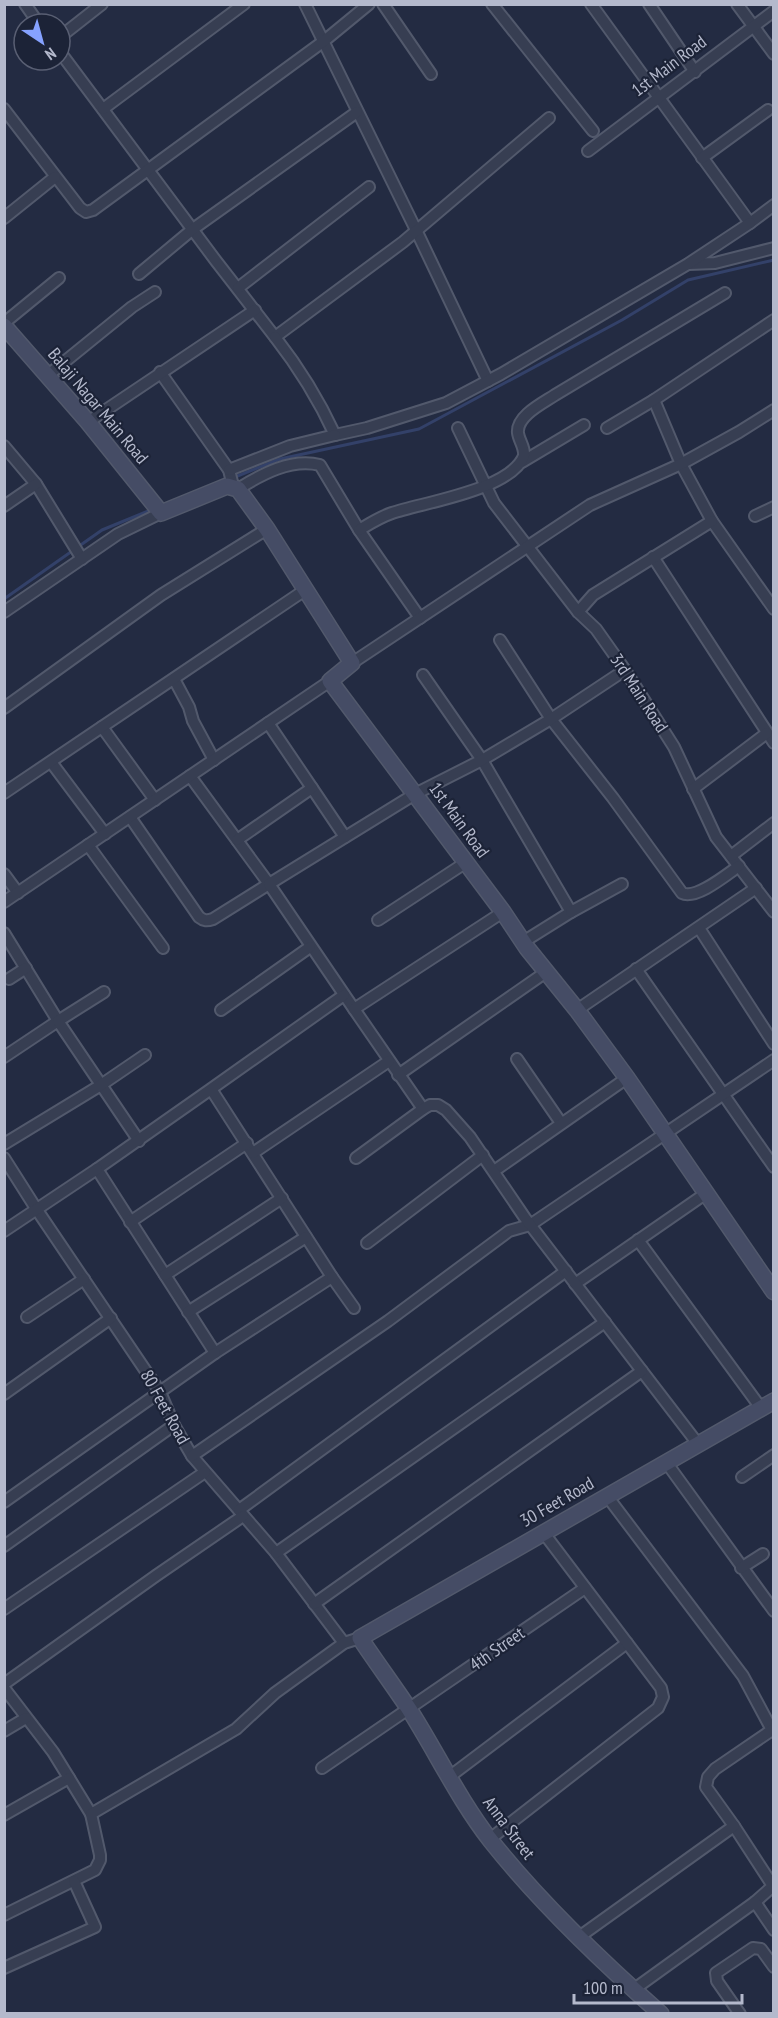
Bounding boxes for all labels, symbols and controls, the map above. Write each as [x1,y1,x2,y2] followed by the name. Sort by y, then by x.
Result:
[12,12,72,72] north arrow
[627,30,711,101] street label: 1st Main Road
[41,44,60,65] text: N
[43,343,154,468] street label: Balaji Nagar Main Road
[605,649,673,737] street label: 3rd Main Road
[424,777,495,862] street label: 1st Main Road
[136,1365,195,1448] street label: 80 Feet Road
[516,1471,598,1532] street label: 30 Feet Road
[465,1621,529,1676] street label: 4th Street
[478,1792,540,1864] street label: Anna Street
[574,1967,742,2005] scale bar
[583,1976,623,1999] text: 100 m

